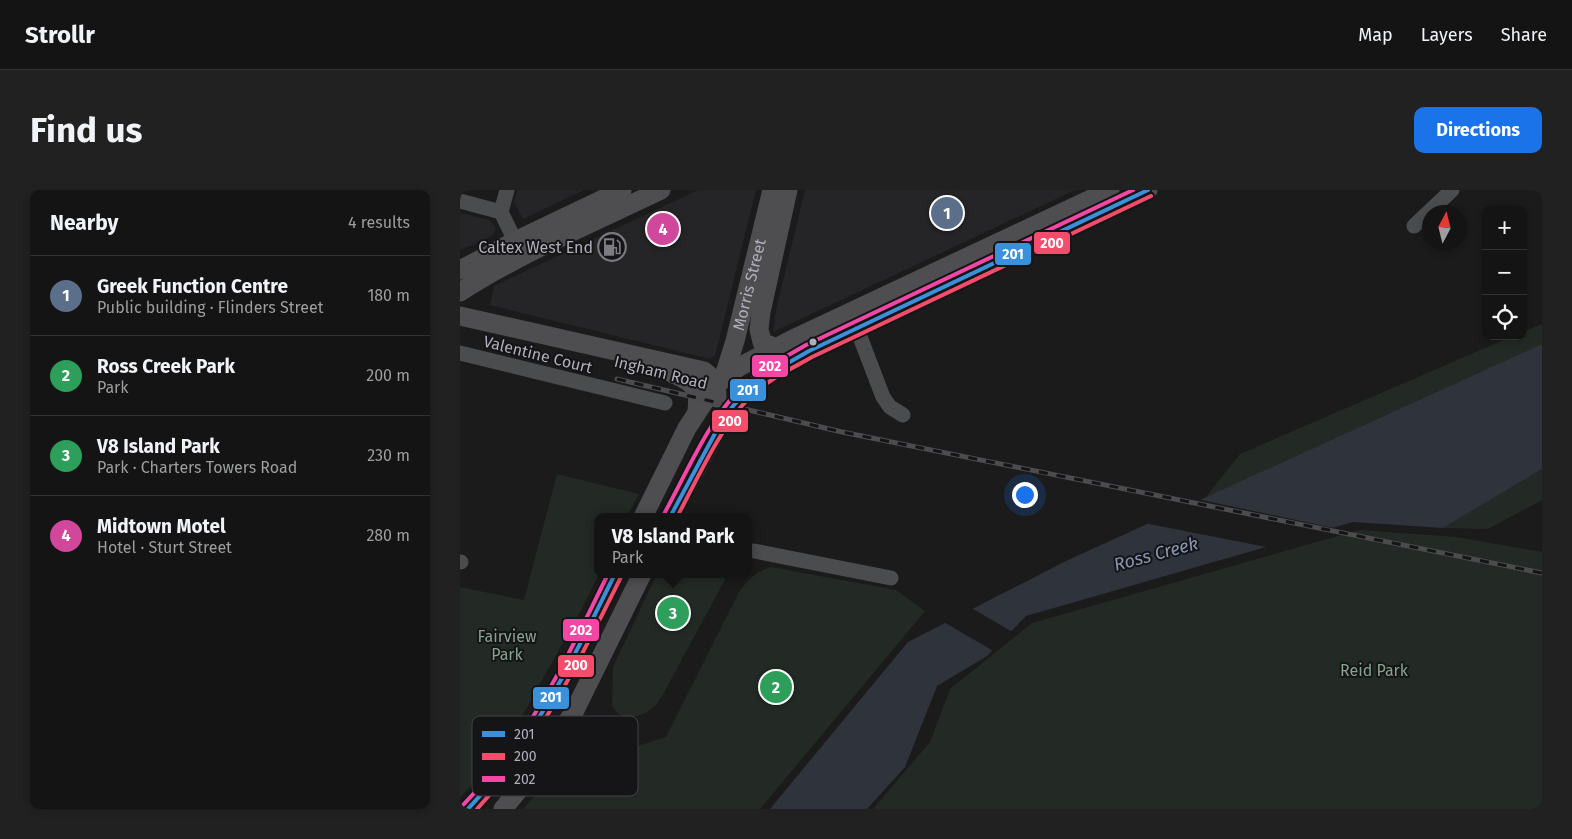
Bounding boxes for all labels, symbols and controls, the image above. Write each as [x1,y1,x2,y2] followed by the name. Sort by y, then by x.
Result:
[25,21,95,49] text: Strollr
[1358,24,1393,46] text: Map
[1421,24,1473,46] text: Layers
[1501,24,1547,46] text: Share
[1414,107,1542,153] button: Directions
[30,109,142,151] text: Find us
[931,194,963,232] pin: 1
[1422,205,1467,250] north arrow
[1482,205,1527,340] map controls
[1482,205,1527,250] button: +
[50,210,118,236] text: Nearby
[647,210,679,248] pin: 4
[348,213,410,232] text: 4 results
[1033,231,1071,255] line badge: 200
[597,232,627,262] fuel station icon: Caltex West End
[1040,235,1064,252] text: 200
[729,237,770,333] street label: Morris Street
[478,238,593,257] place label: Caltex West End
[994,242,1032,266] line badge: 201
[1002,246,1024,263] text: 201
[1482,250,1527,295] button: −
[97,275,288,298] text: Greek Function Centre
[62,286,70,305] text: 1
[367,286,410,305] text: 180 m
[1482,295,1527,340] button: locate
[97,298,323,317] text: Public building · Flinders Street
[482,332,594,377] street label: Valentine Court
[808,337,818,347] unlabelled marker
[612,352,709,393] street label: Ingham Road
[751,354,789,378] line badge: 202
[97,355,235,378] text: Ross Creek Park
[759,358,781,375] text: 202
[62,366,70,385] text: 2
[366,366,410,385] text: 200 m
[97,378,129,397] text: Park
[729,378,767,402] line badge: 201
[737,382,759,399] text: 201
[711,409,749,433] line badge: 200
[718,413,742,430] text: 200
[97,435,220,458] text: V8 Island Park
[62,446,70,465] text: 3
[367,446,410,465] text: 230 m
[97,458,297,477] text: Park · Charters Towers Road
[1012,482,1038,508] your location
[594,513,752,578] popup
[97,515,226,538] text: Midtown Motel
[612,525,734,548] text: V8 Island Park
[61,526,71,545] text: 4
[366,526,410,545] text: 280 m
[1111,532,1201,576] water label: Ross Creek
[97,538,232,557] text: Hotel · Sturt Street
[612,548,643,567] text: Park
[657,594,689,632] pin: 3
[562,618,600,642] line badge: 202
[570,622,592,639] text: 202
[478,627,537,664] park label: Fairview Park
[557,654,595,678] line badge: 200
[564,657,588,674] text: 200
[1340,661,1409,680] park label: Reid Park
[760,668,792,706] pin: 2
[532,686,570,710] line badge: 201
[540,689,562,706] text: 201
[472,716,638,796] legend
[514,726,534,743] text: 201
[514,748,537,765] text: 200
[514,771,536,788] text: 202

